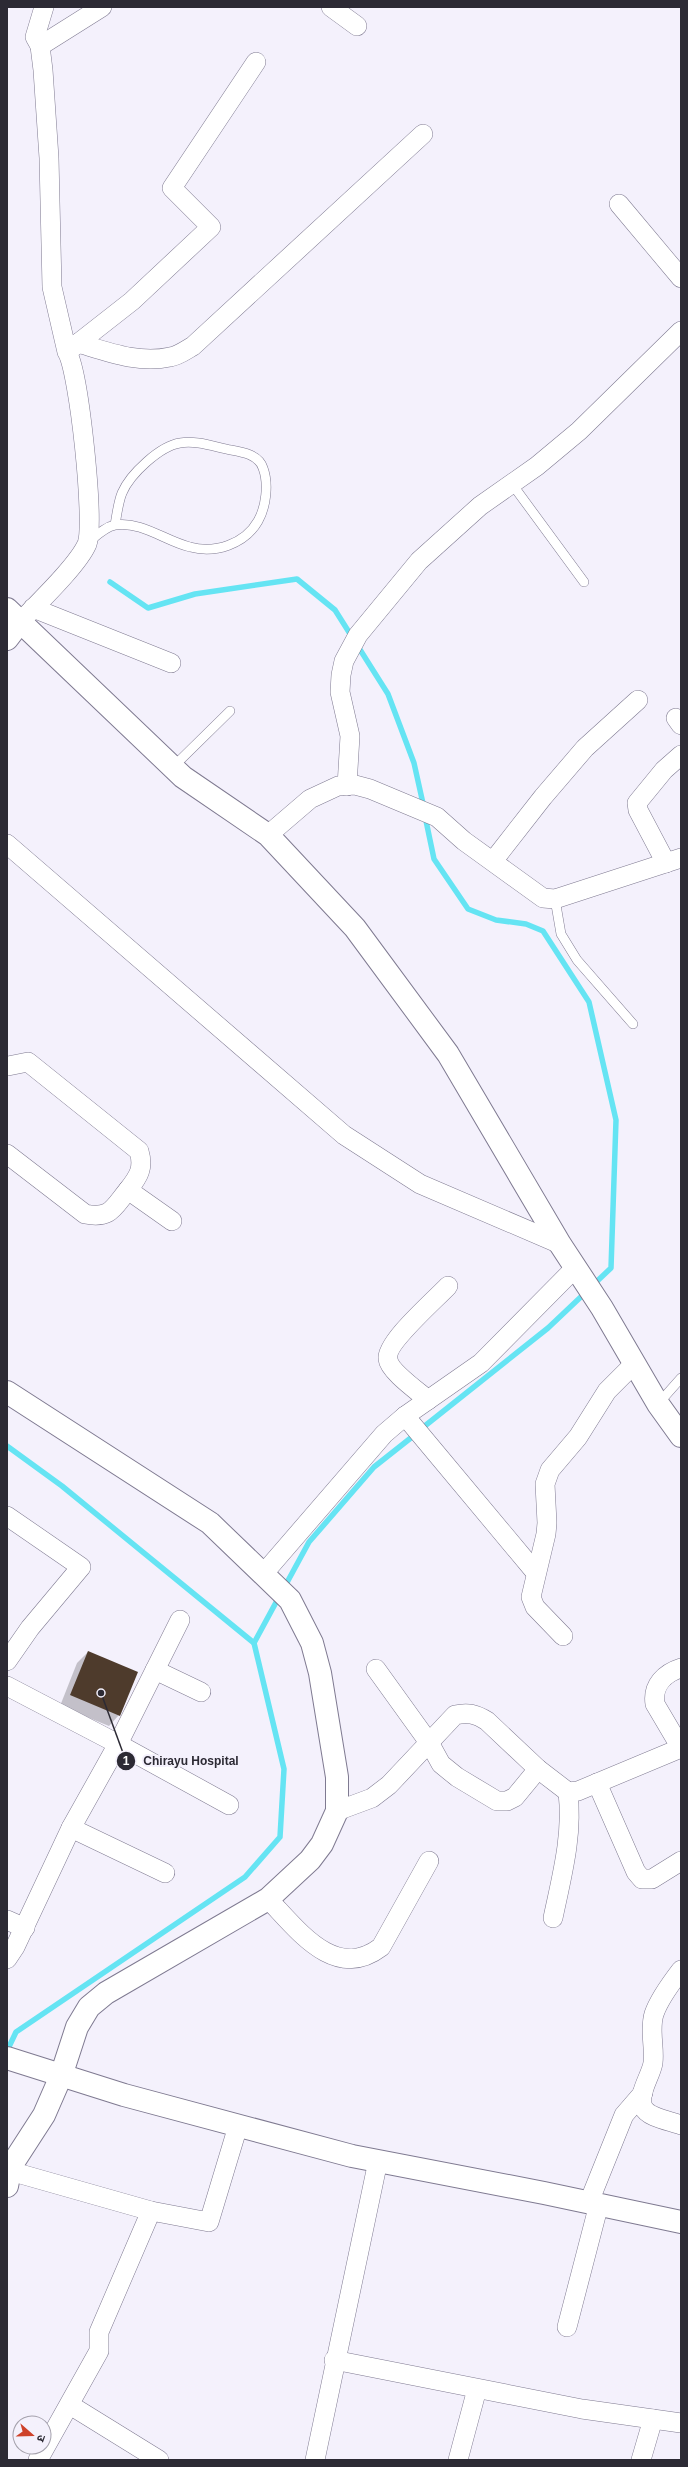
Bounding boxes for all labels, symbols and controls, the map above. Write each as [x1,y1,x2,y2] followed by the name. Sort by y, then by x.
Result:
[116,1749,247,1773] callout: Chirayu Hospital
[123,1754,130,1768] text: 1
[143,1754,239,1768] text: Chirayu Hospital
[12,2415,52,2455] north arrow
[34,2433,48,2444] text: उ

